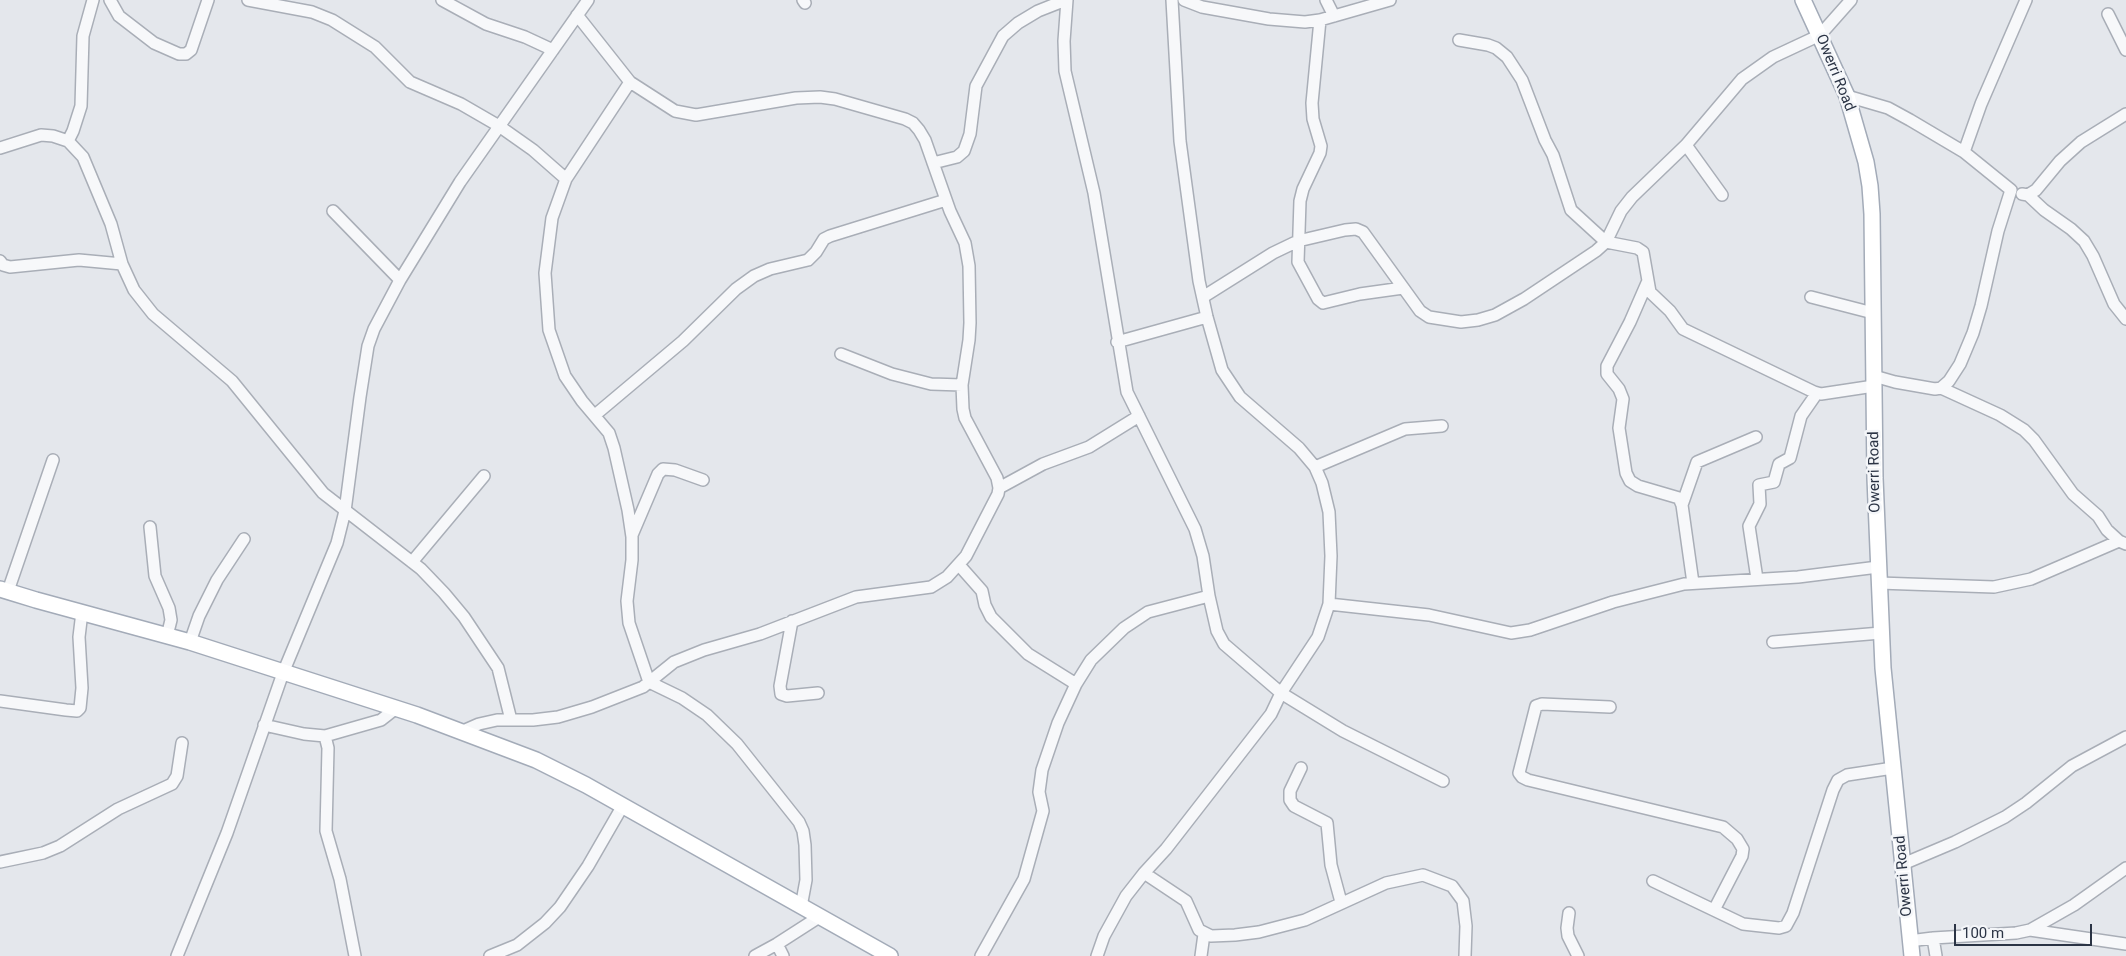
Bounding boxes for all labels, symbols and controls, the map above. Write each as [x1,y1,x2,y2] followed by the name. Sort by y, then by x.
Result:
[1811,32,1859,114] street label: Owerri Road
[1865,431,1885,513] street label: Owerri Road
[1891,835,1917,917] street label: Owerri Road
[1956,914,2094,946] scale bar
[1962,924,2004,942] text: 100 m

